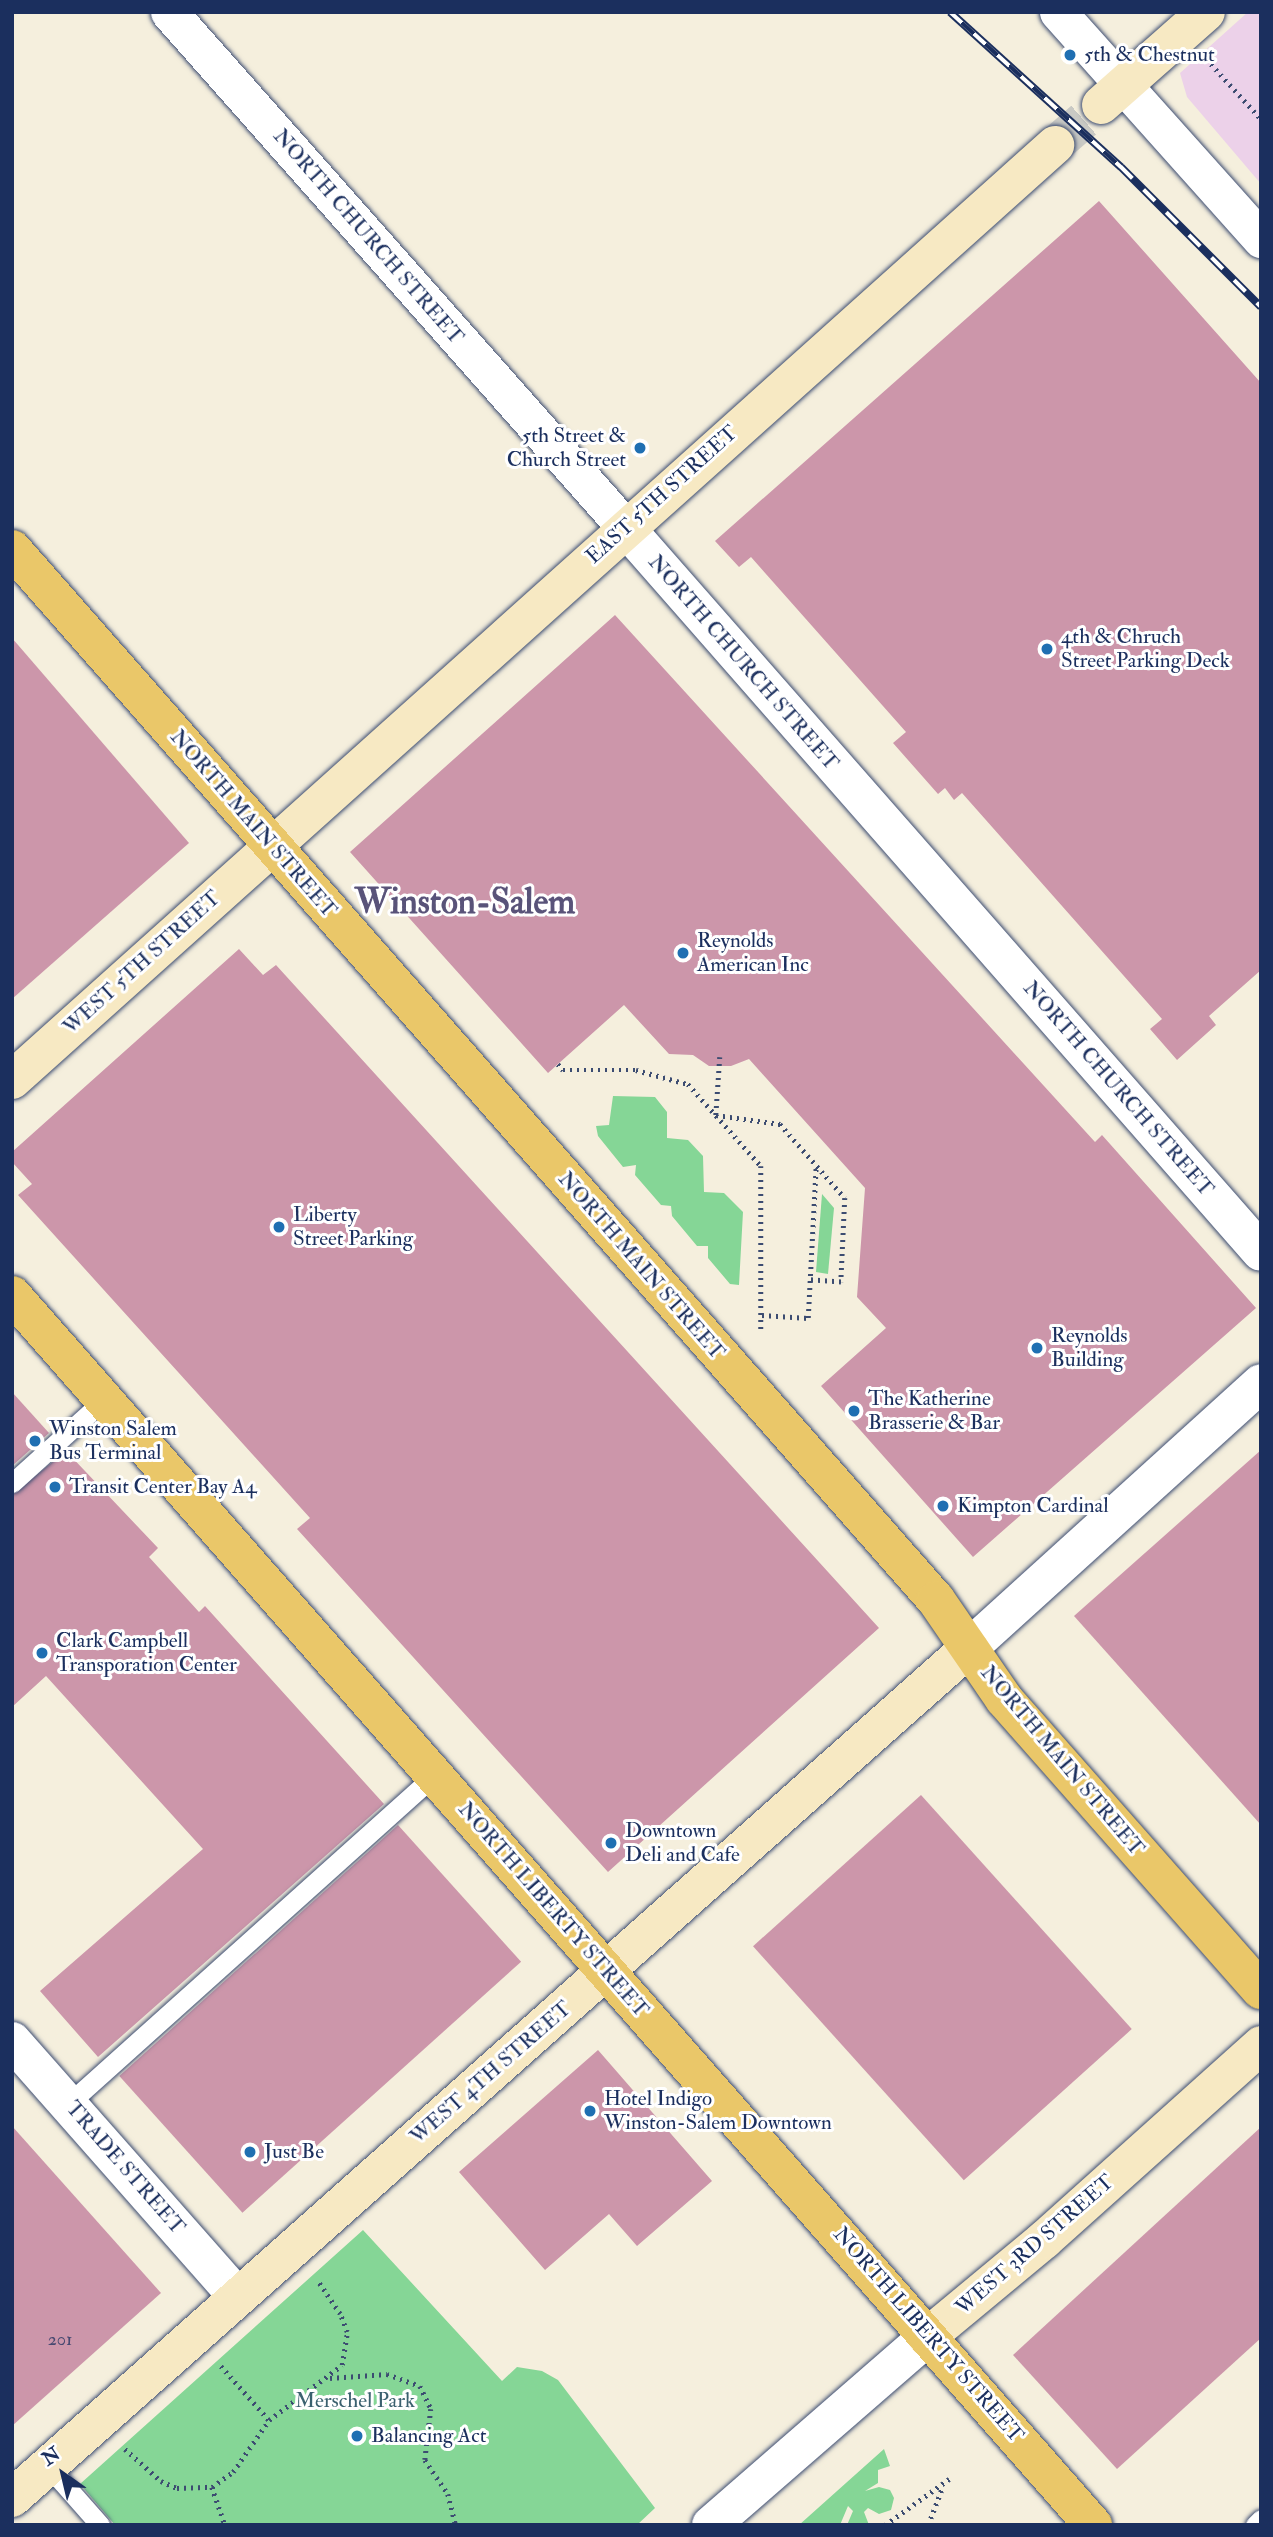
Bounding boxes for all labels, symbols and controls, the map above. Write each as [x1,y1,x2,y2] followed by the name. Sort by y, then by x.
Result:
[1084,42,1215,68] place label: 5th & Chestnut
[1062,47,1078,63] marker: 5th & Chestnut
[268,124,468,350] street label: NORTH CHURCH STREET
[581,420,743,570] street label: EAST 5TH STREET
[507,423,626,473] place label: 5th Street & Church Street
[632,440,648,456] marker: 5th Street & Church Street
[643,550,843,776] street label: NORTH CHURCH STREET
[1061,624,1230,674] place label: 4th & Chruch Street Parking Deck
[1039,641,1055,657] marker: 4th & Chruch Street Parking Deck
[165,725,341,923] street label: NORTH MAIN STREET
[355,881,575,923] district label: Winston-Salem
[58,886,226,1040] street label: WEST 5TH STREET
[697,928,809,978] place label: Reynolds American Inc
[675,945,691,961] marker: Reynolds American Inc
[1018,976,1218,1202] street label: NORTH CHURCH STREET
[553,1167,729,1365] street label: NORTH MAIN STREET
[293,1202,413,1252] place label: Liberty Street Parking
[271,1219,287,1235] marker: Liberty Street Parking
[1051,1323,1127,1373] place label: Reynolds Building
[1029,1340,1045,1356] marker: Reynolds Building
[868,1386,1000,1436] place label: The Katherine Brasserie & Bar
[846,1403,862,1419] marker: The Katherine Brasserie & Bar
[49,1416,177,1466] place label: Winston Salem Bus Terminal
[27,1433,43,1449] marker: Winston Salem Bus Terminal
[69,1474,257,1500] place label: Transit Center Bay A4
[47,1479,63,1495] marker: Transit Center Bay A4
[957,1493,1109,1519] place label: Kimpton Cardinal
[935,1498,951,1514] marker: Kimpton Cardinal
[56,1628,237,1678] place label: Clark Campbell Transporation Center
[34,1645,50,1661] marker: Clark Campbell Transporation Center
[975,1661,1149,1861] street label: NORTH MAIN STREET
[453,1797,653,2023] street label: NORTH LIBERTY STREET
[625,1818,740,1868] place label: Downtown Deli and Cafe
[603,1835,619,1851] marker: Downtown Deli and Cafe
[405,1996,577,2150] street label: WEST 4TH STREET
[604,2086,832,2136] place label: Hotel Indigo Winston-Salem Downtown
[60,2096,190,2240] street label: TRADE STREET
[582,2103,598,2119] marker: Hotel Indigo Winston-Salem Downtown
[264,2139,324,2165] place label: Just Be
[242,2144,258,2160] marker: Just Be
[951,2170,1119,2320] street label: WEST 3RD STREET
[828,2222,1028,2448] street label: NORTH LIBERTY STREET
[48,2329,72,2351] house number: 201
[295,2388,415,2414] park label: Merschel Park
[371,2423,486,2449] place label: Balancing Act
[349,2428,365,2444] marker: Balancing Act
[28,2439,98,2509] north arrow
[37,2442,65,2471] text: N

